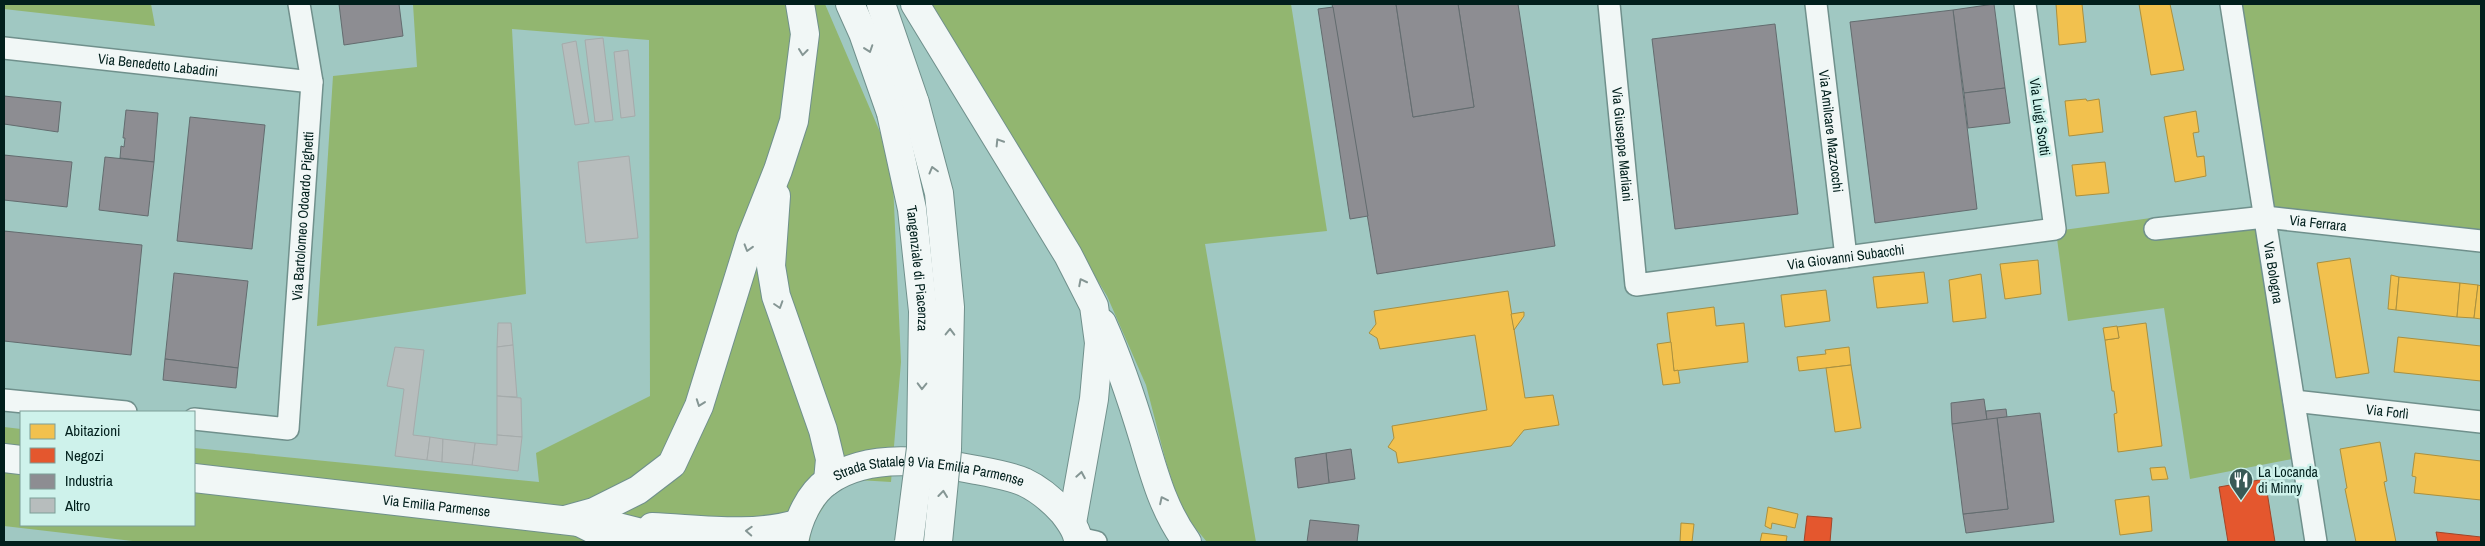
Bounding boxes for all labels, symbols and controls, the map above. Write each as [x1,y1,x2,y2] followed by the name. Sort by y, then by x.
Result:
[863,44,873,52] one-way arrow
[798,48,808,56] one-way arrow
[97,49,219,81] street label: Via Benedetto Labadini
[1815,69,1847,193] street label: Via Amilcare Mazzocchi
[2026,77,2054,157] street label: Via Luigi Scotti
[1608,86,1637,202] street label: Via Giuseppe Marliani
[288,131,318,301] street label: Via Bartolomeo Odoardo Pighetti
[995,139,1005,148] one-way arrow
[928,166,939,175] one-way arrow
[902,204,932,332] street label: Tangenziale di Piacenza
[2289,211,2348,235] street label: Via Ferrara
[1786,240,1906,274] street label: Via Giovanni Subacchi
[2260,240,2287,306] street label: Via Bologna
[743,243,753,252] one-way arrow
[1078,278,1088,287] one-way arrow
[773,300,783,309] one-way arrow
[945,327,955,335] one-way arrow
[917,382,927,390] one-way arrow
[696,398,706,407] one-way arrow
[2365,400,2410,423] street label: Via Forlì
[20,411,195,526] legend
[64,420,120,441] text: Abitazioni
[65,445,104,466] text: Negozi
[830,452,1027,490] text: Strada Statale 9 Via Emilia Parmense
[2258,463,2319,497] place label: La Locanda di Minny
[2228,467,2254,501] restaurant icon: La Locanda di Minny
[65,470,113,491] text: Industria
[1075,470,1085,479] one-way arrow
[832,473,1026,493] street label: Strada Statale 9 Via Emilia Parmense
[937,489,948,497] one-way arrow
[382,491,491,521] street label: Via Emilia Parmense
[64,495,90,516] text: Altro
[1159,496,1169,505] one-way arrow
[745,525,753,536] one-way arrow

